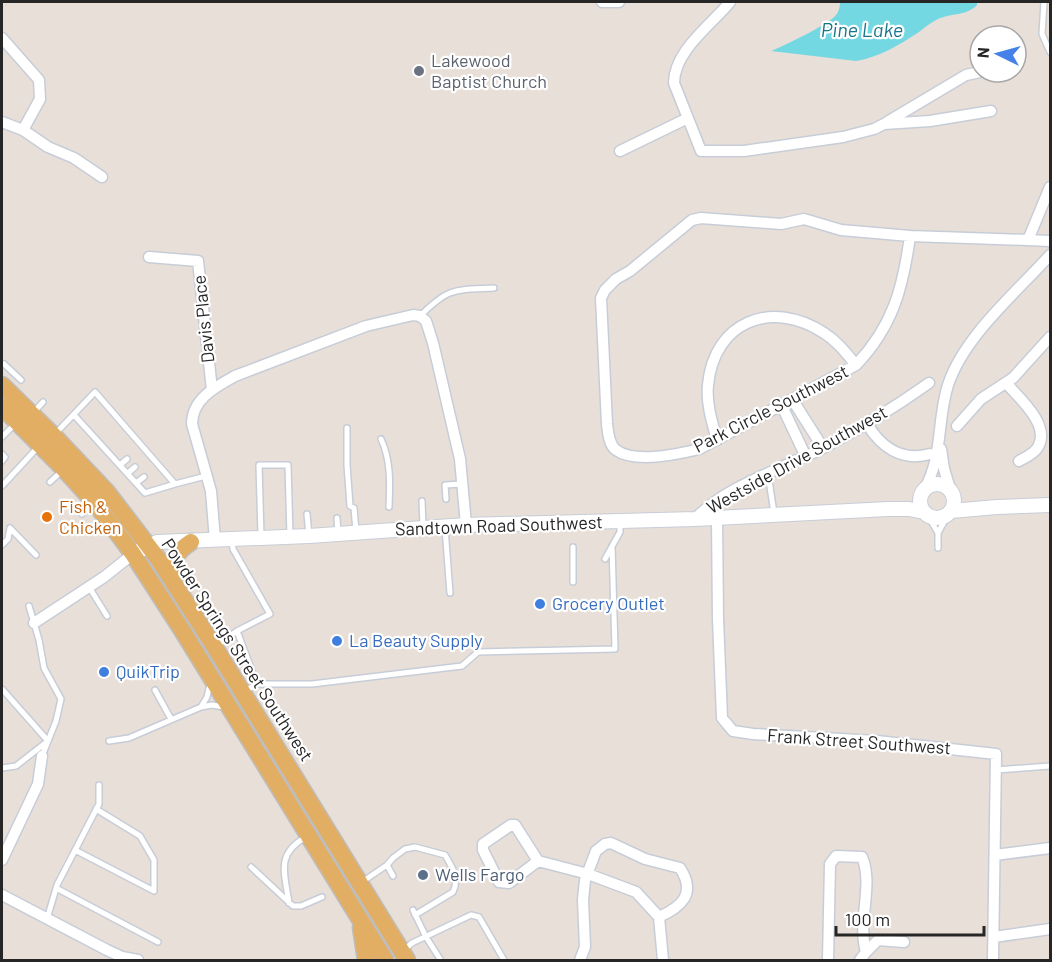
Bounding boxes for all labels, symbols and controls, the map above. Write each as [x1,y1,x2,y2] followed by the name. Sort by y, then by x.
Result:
[821,17,903,41] water label: Pine Lake
[968,24,1028,84] north arrow
[973,47,992,59] text: N
[431,49,547,92] place label: Lakewood Baptist Church
[412,64,426,78] marker: Lakewood Baptist Church
[187,274,219,364] street label: Davis Place
[689,359,852,457] street label: Park Circle Southwest
[702,400,891,518] street label: Westside Drive Southwest
[59,495,122,538] place label: Fish & Chicken
[40,510,54,524] marker: Fish & Chicken
[395,510,603,540] street label: Sandtown Road Southwest
[157,534,318,765] street label: Powder Springs Street Southwest
[552,592,665,614] place label: Grocery Outlet
[533,597,547,611] marker: Grocery Outlet
[349,629,483,651] place label: La Beauty Supply
[330,634,344,648] marker: La Beauty Supply
[116,660,180,682] place label: QuikTrip
[97,665,111,679] marker: QuikTrip
[766,724,952,758] street label: Frank Street Southwest
[435,863,525,885] place label: Wells Fargo
[416,868,430,882] marker: Wells Fargo
[836,899,984,937] scale bar
[845,908,890,930] text: 100 m

